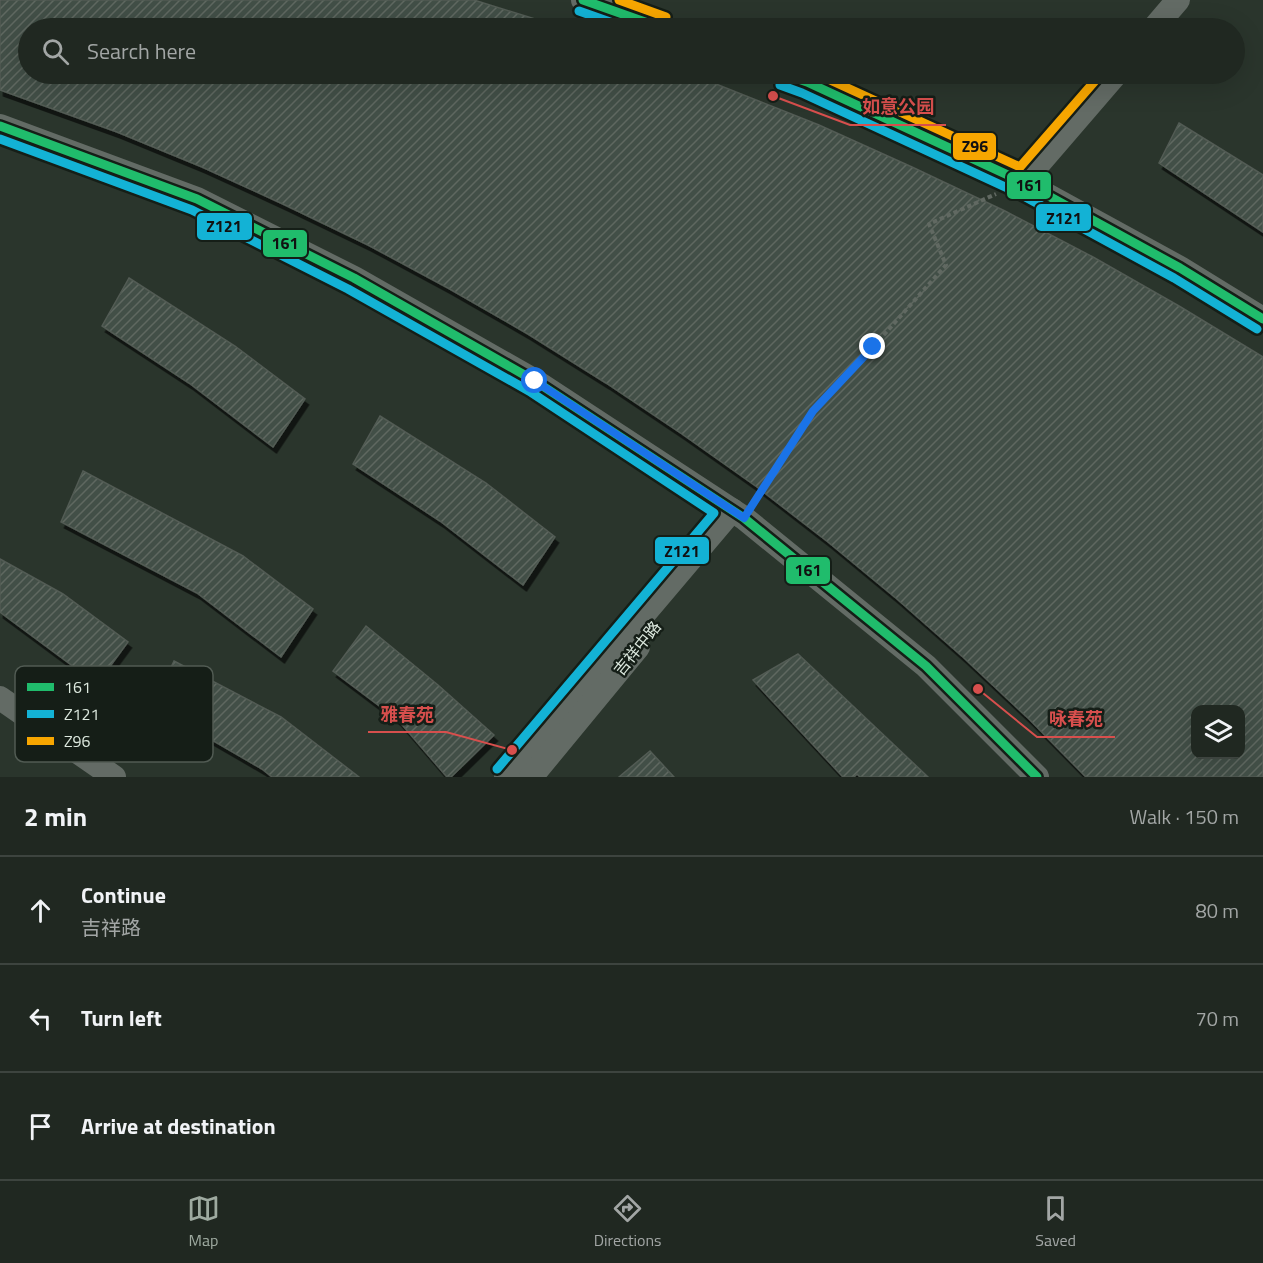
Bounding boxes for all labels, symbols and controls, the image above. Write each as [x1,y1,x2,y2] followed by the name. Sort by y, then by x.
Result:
[18,18,1245,84] search box
[87,34,196,68] text: Search here
[39,35,72,68] icon: search
[850,89,946,125] callout: 如意公园
[862,93,934,120] text: 如意公园
[952,132,997,161] line badge: Z96
[962,134,988,158] text: Z96
[1006,171,1052,200] line badge: 161
[1016,173,1042,197] text: 161
[1035,203,1092,232] line badge: Z121
[1046,206,1082,230] text: Z121
[196,212,253,241] line badge: Z121
[206,214,242,238] text: Z121
[262,229,308,258] line badge: 161
[272,231,298,255] text: 161
[859,333,885,359] route end
[521,367,547,393] route start
[654,536,710,565] line badge: Z121
[664,539,700,563] text: Z121
[785,556,831,585] line badge: 161
[795,558,821,582] text: 161
[608,616,666,680] street label: 吉祥中路
[15,666,213,762] legend
[64,675,91,699] text: 161
[368,696,446,732] callout: 雅春苑
[380,701,434,728] text: 雅春苑
[1037,701,1115,737] callout: 咏春苑
[64,702,99,726] text: Z121
[1049,705,1103,732] text: 咏春苑
[1191,705,1245,759] map controls
[1191,705,1245,759] button: layers
[64,729,91,753] text: Z96
[24,797,87,836] text: 2 min
[1130,801,1239,832] text: Walk · 150 m
[81,878,166,912] text: Continue
[24,894,57,927] icon: ahead
[1195,895,1239,926] text: 80 m
[81,912,141,943] text: 吉祥路
[81,1001,162,1035] text: Turn left
[24,1002,57,1035] icon: left
[1195,1003,1239,1034] text: 70 m
[81,1109,276,1143] text: Arrive at destination
[24,1110,57,1143] icon: arrive
[187,1192,220,1252] tab: Map
[594,1192,662,1252] tab: Directions
[1035,1192,1076,1252] tab: Saved

